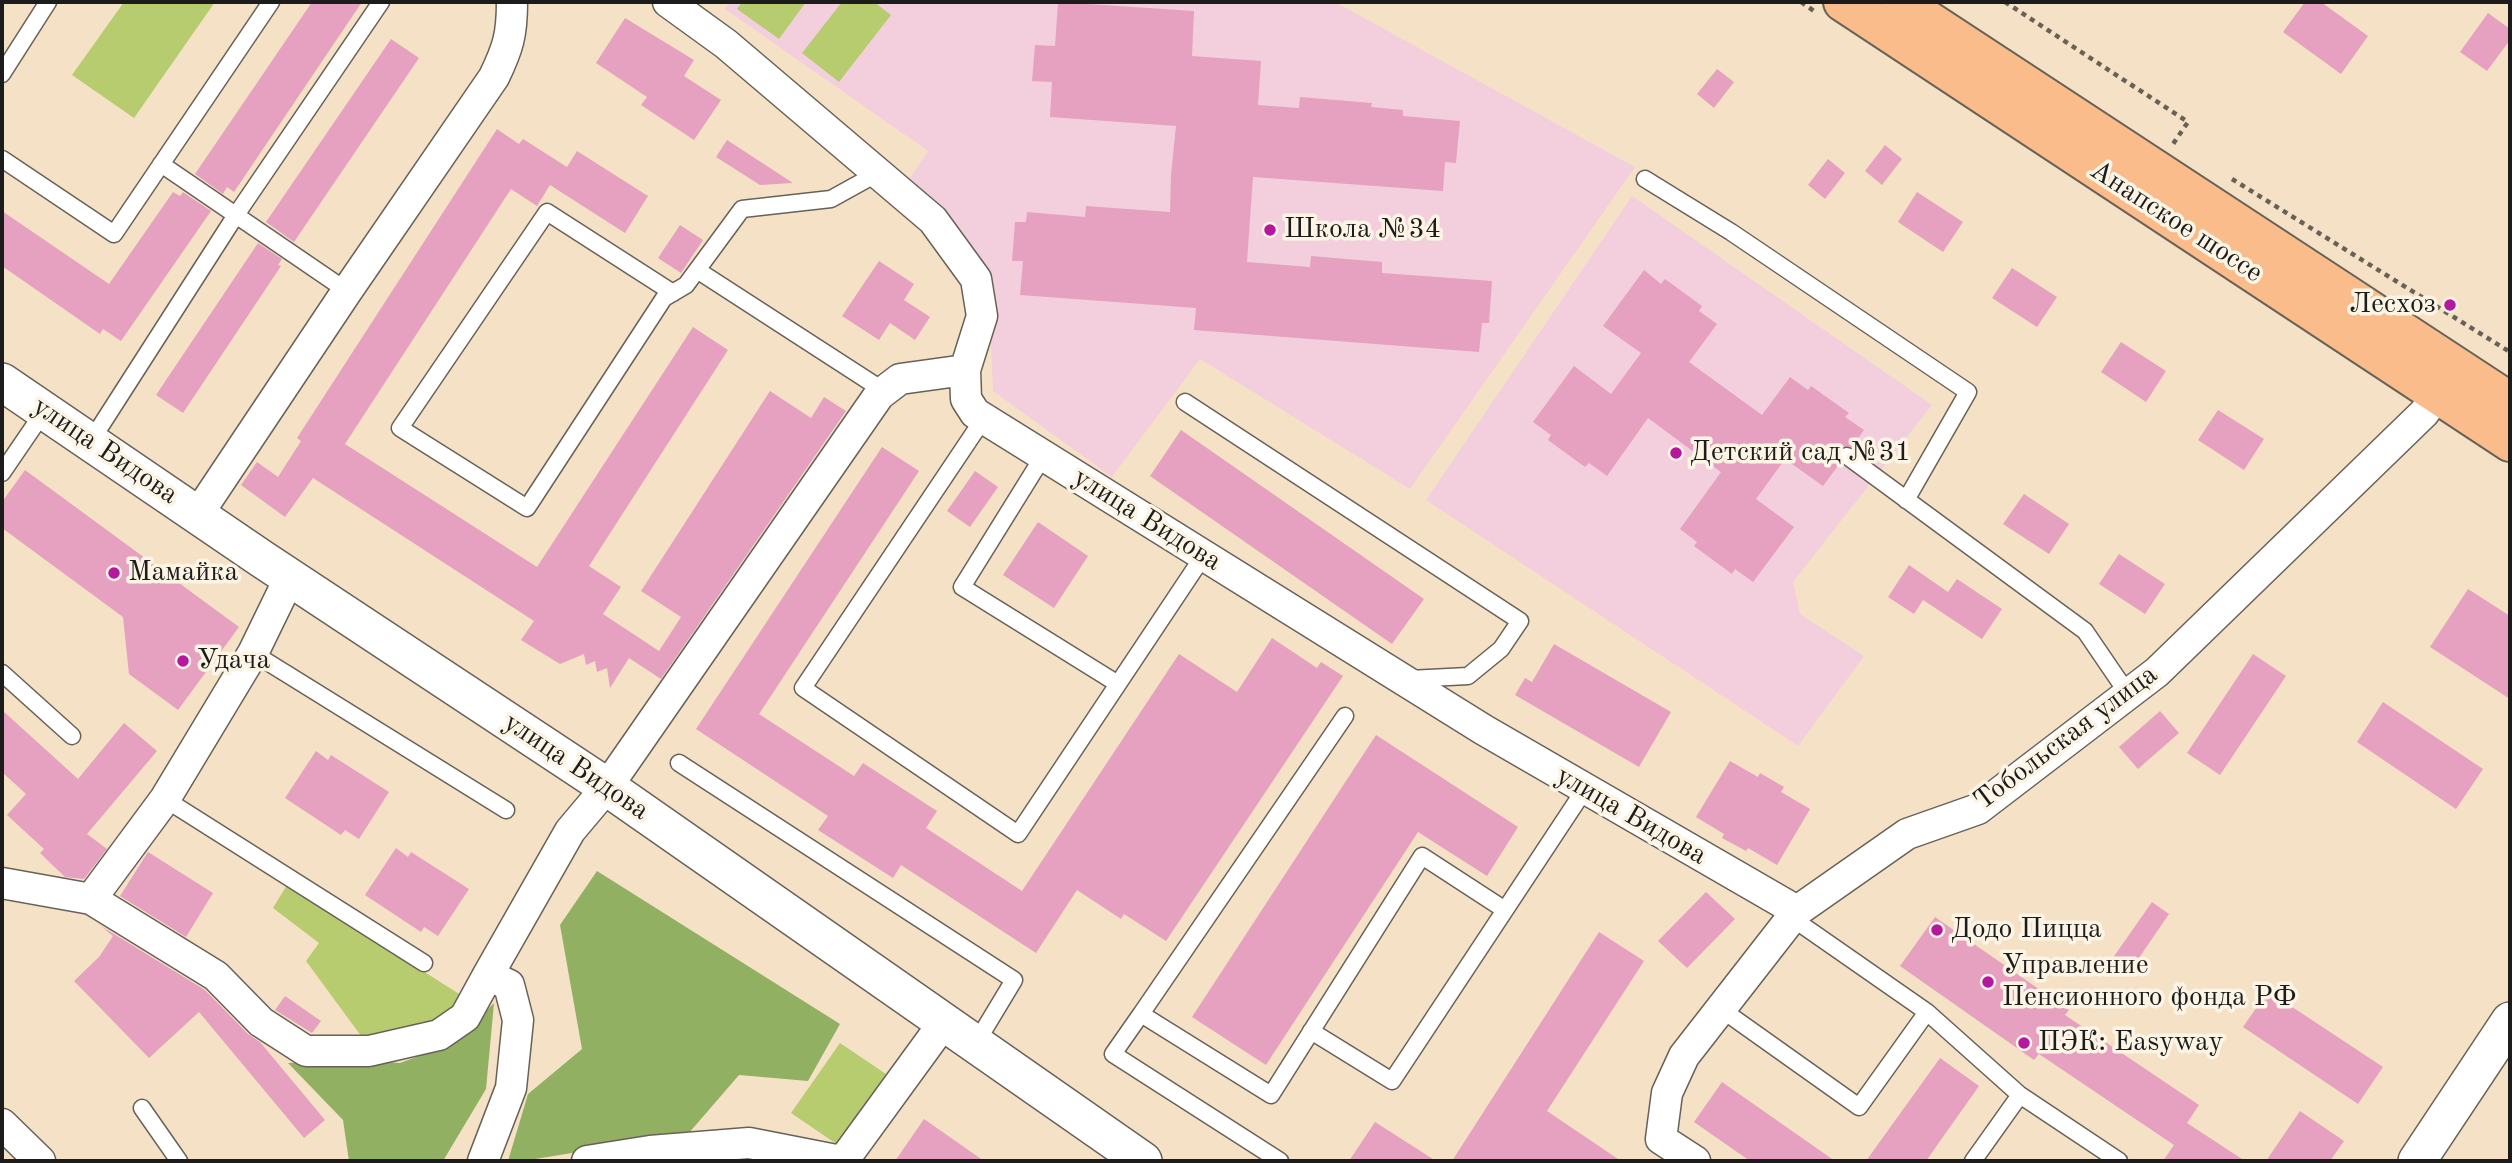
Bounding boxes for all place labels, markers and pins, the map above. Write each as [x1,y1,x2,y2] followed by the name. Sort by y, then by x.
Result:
[1284,213,1441,247] place label: Школа №34
[1262,222,1278,238] marker: Школа №34
[2349,288,2436,322] place label: Лесхоз
[2442,297,2458,313] marker: Лесхоз
[1690,436,1911,470] place label: Детский сад №31
[1668,445,1684,461] marker: Детский сад №31
[128,556,238,590] place label: Мамайка
[106,565,122,581] marker: Мамайка
[197,644,270,678] place label: Удача
[175,653,191,669] marker: Удача
[1951,913,2102,947] place label: Додо Пицца
[1929,922,1945,938] marker: Додо Пицца
[2002,949,2296,1015] place label: Управление Пенсионного фонда РФ
[1980,974,1996,990] marker: Управление Пенсионного фонда РФ
[2038,1026,2223,1060] place label: ПЭК: Easyway
[2016,1035,2032,1051] marker: ПЭК: Easyway

